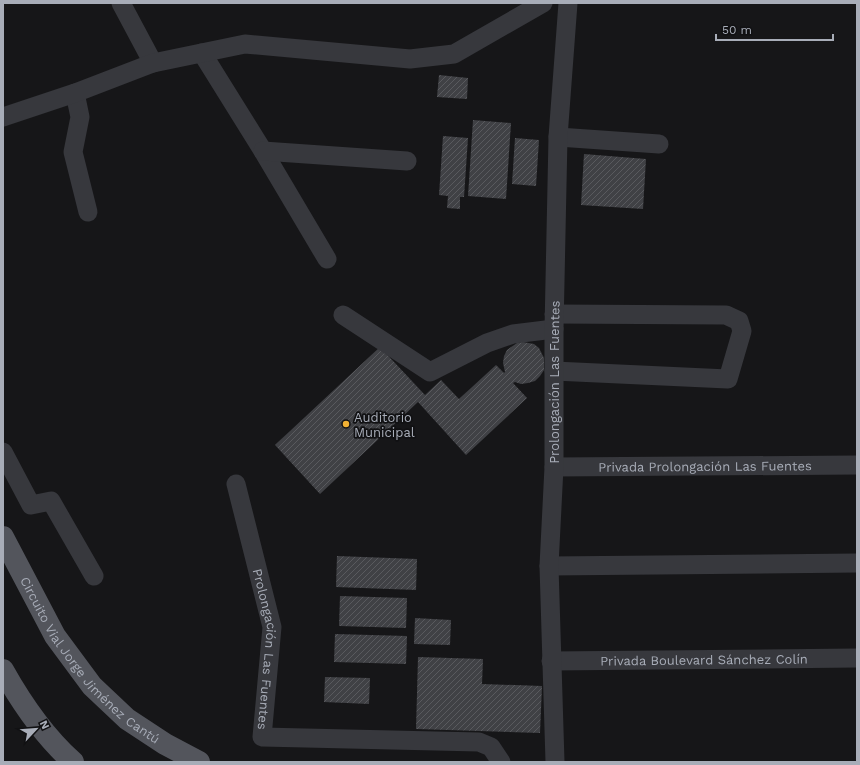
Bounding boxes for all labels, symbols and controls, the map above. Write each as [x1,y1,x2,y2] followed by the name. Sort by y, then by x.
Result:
[716,16,833,42] scale bar
[722,23,752,37] text: 50 m
[547,300,562,464] street label: Prolongación Las Fuentes
[354,410,415,440] place label: Auditorio Municipal
[341,419,351,429] marker: Auditorio Municipal
[598,458,812,474] street label: Privada Prolongación Las Fuentes
[250,567,280,731] street label: Prolongación Las Fuentes
[18,574,163,746] street label: Circuito Vial Jorge Jiménez Cantú
[600,651,808,668] street label: Privada Boulevard Sánchez Colín
[16,709,56,749] north arrow
[37,718,52,731] text: N

